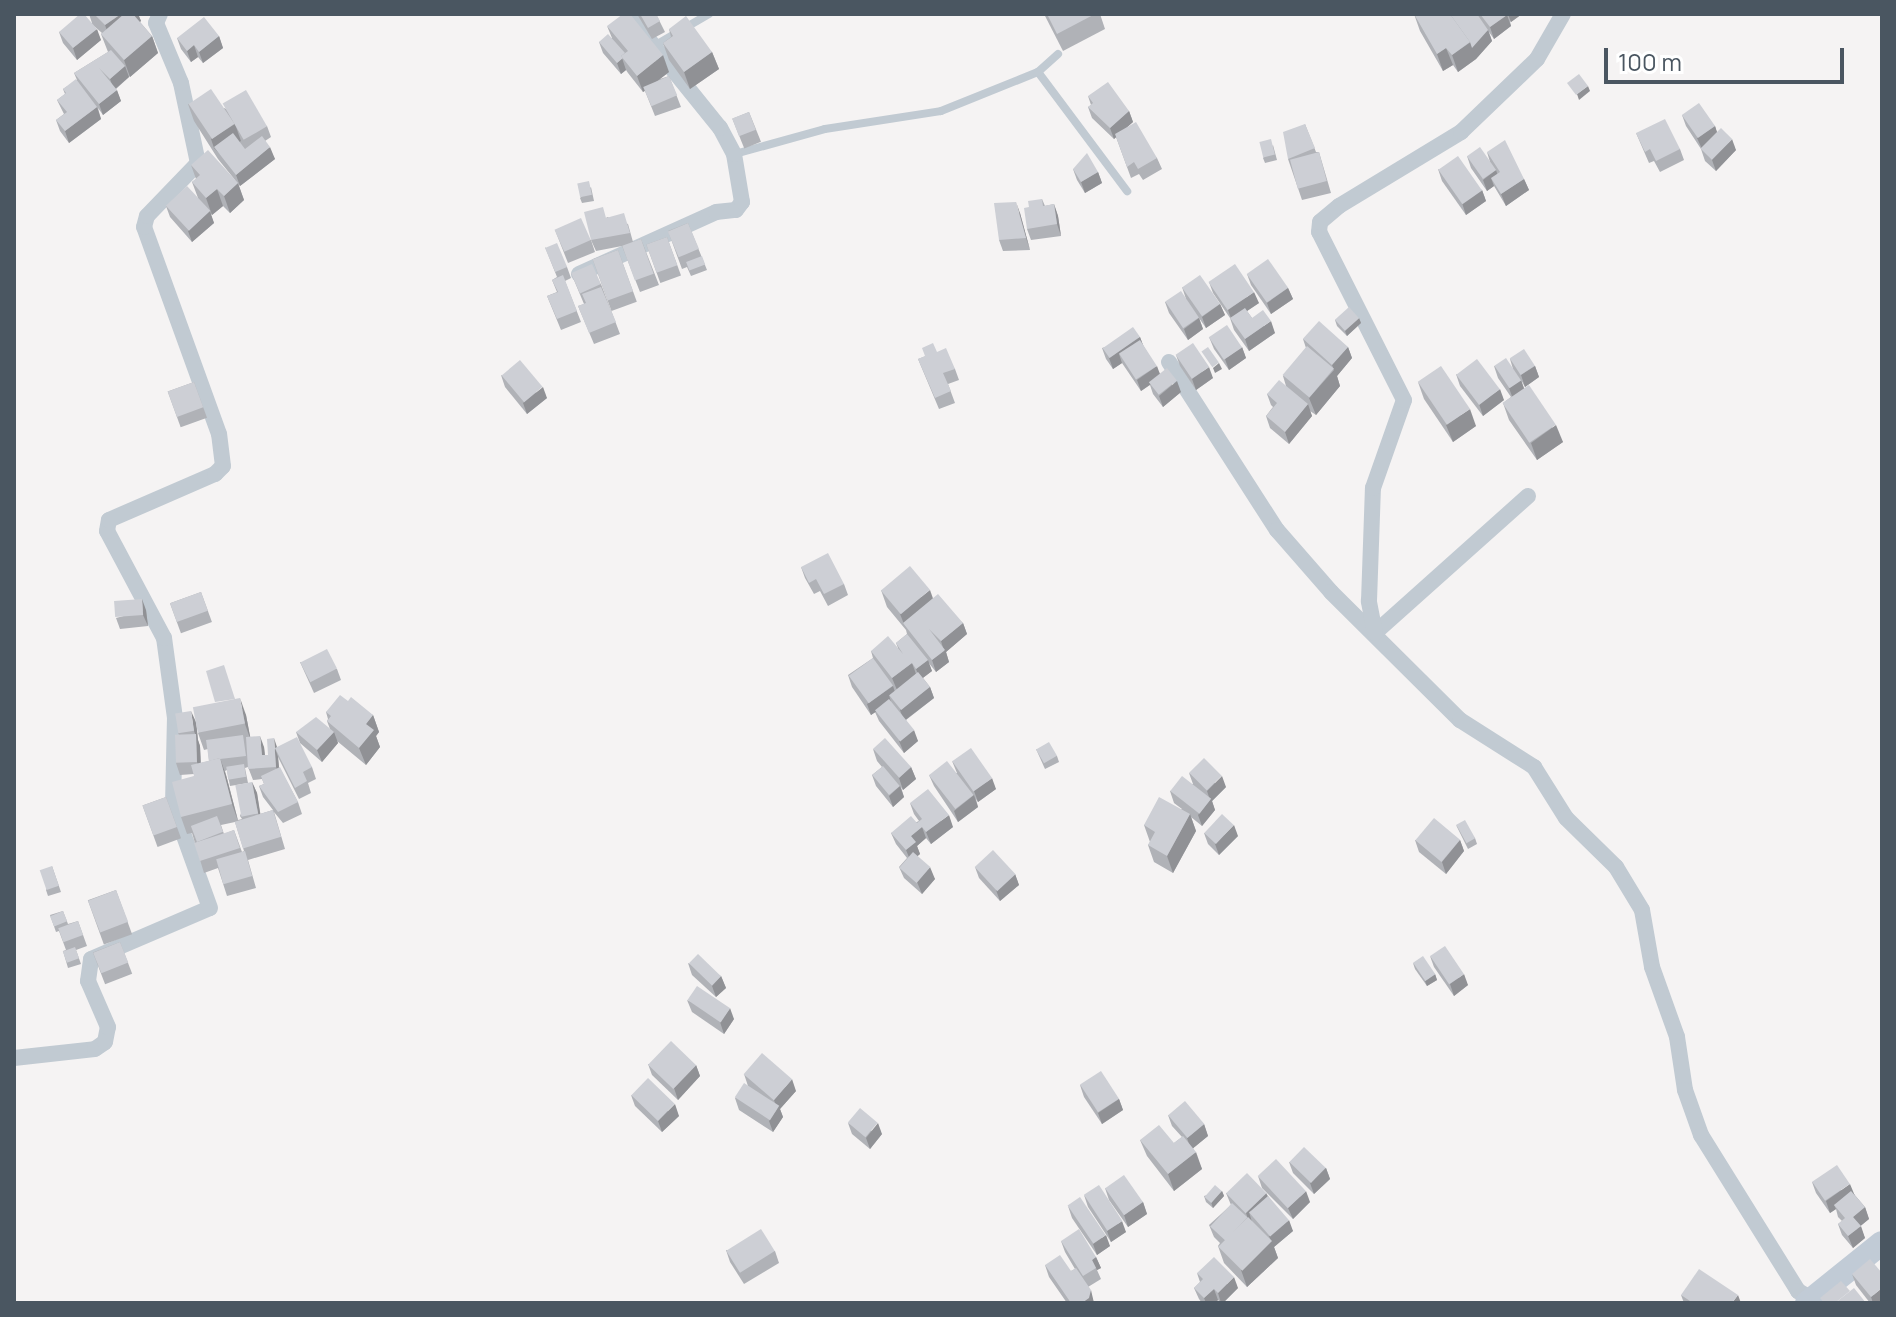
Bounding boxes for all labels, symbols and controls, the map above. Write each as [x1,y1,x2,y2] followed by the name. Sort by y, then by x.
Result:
[1608,32,1848,82] scale bar
[1618,45,1682,78] text: 100 m

